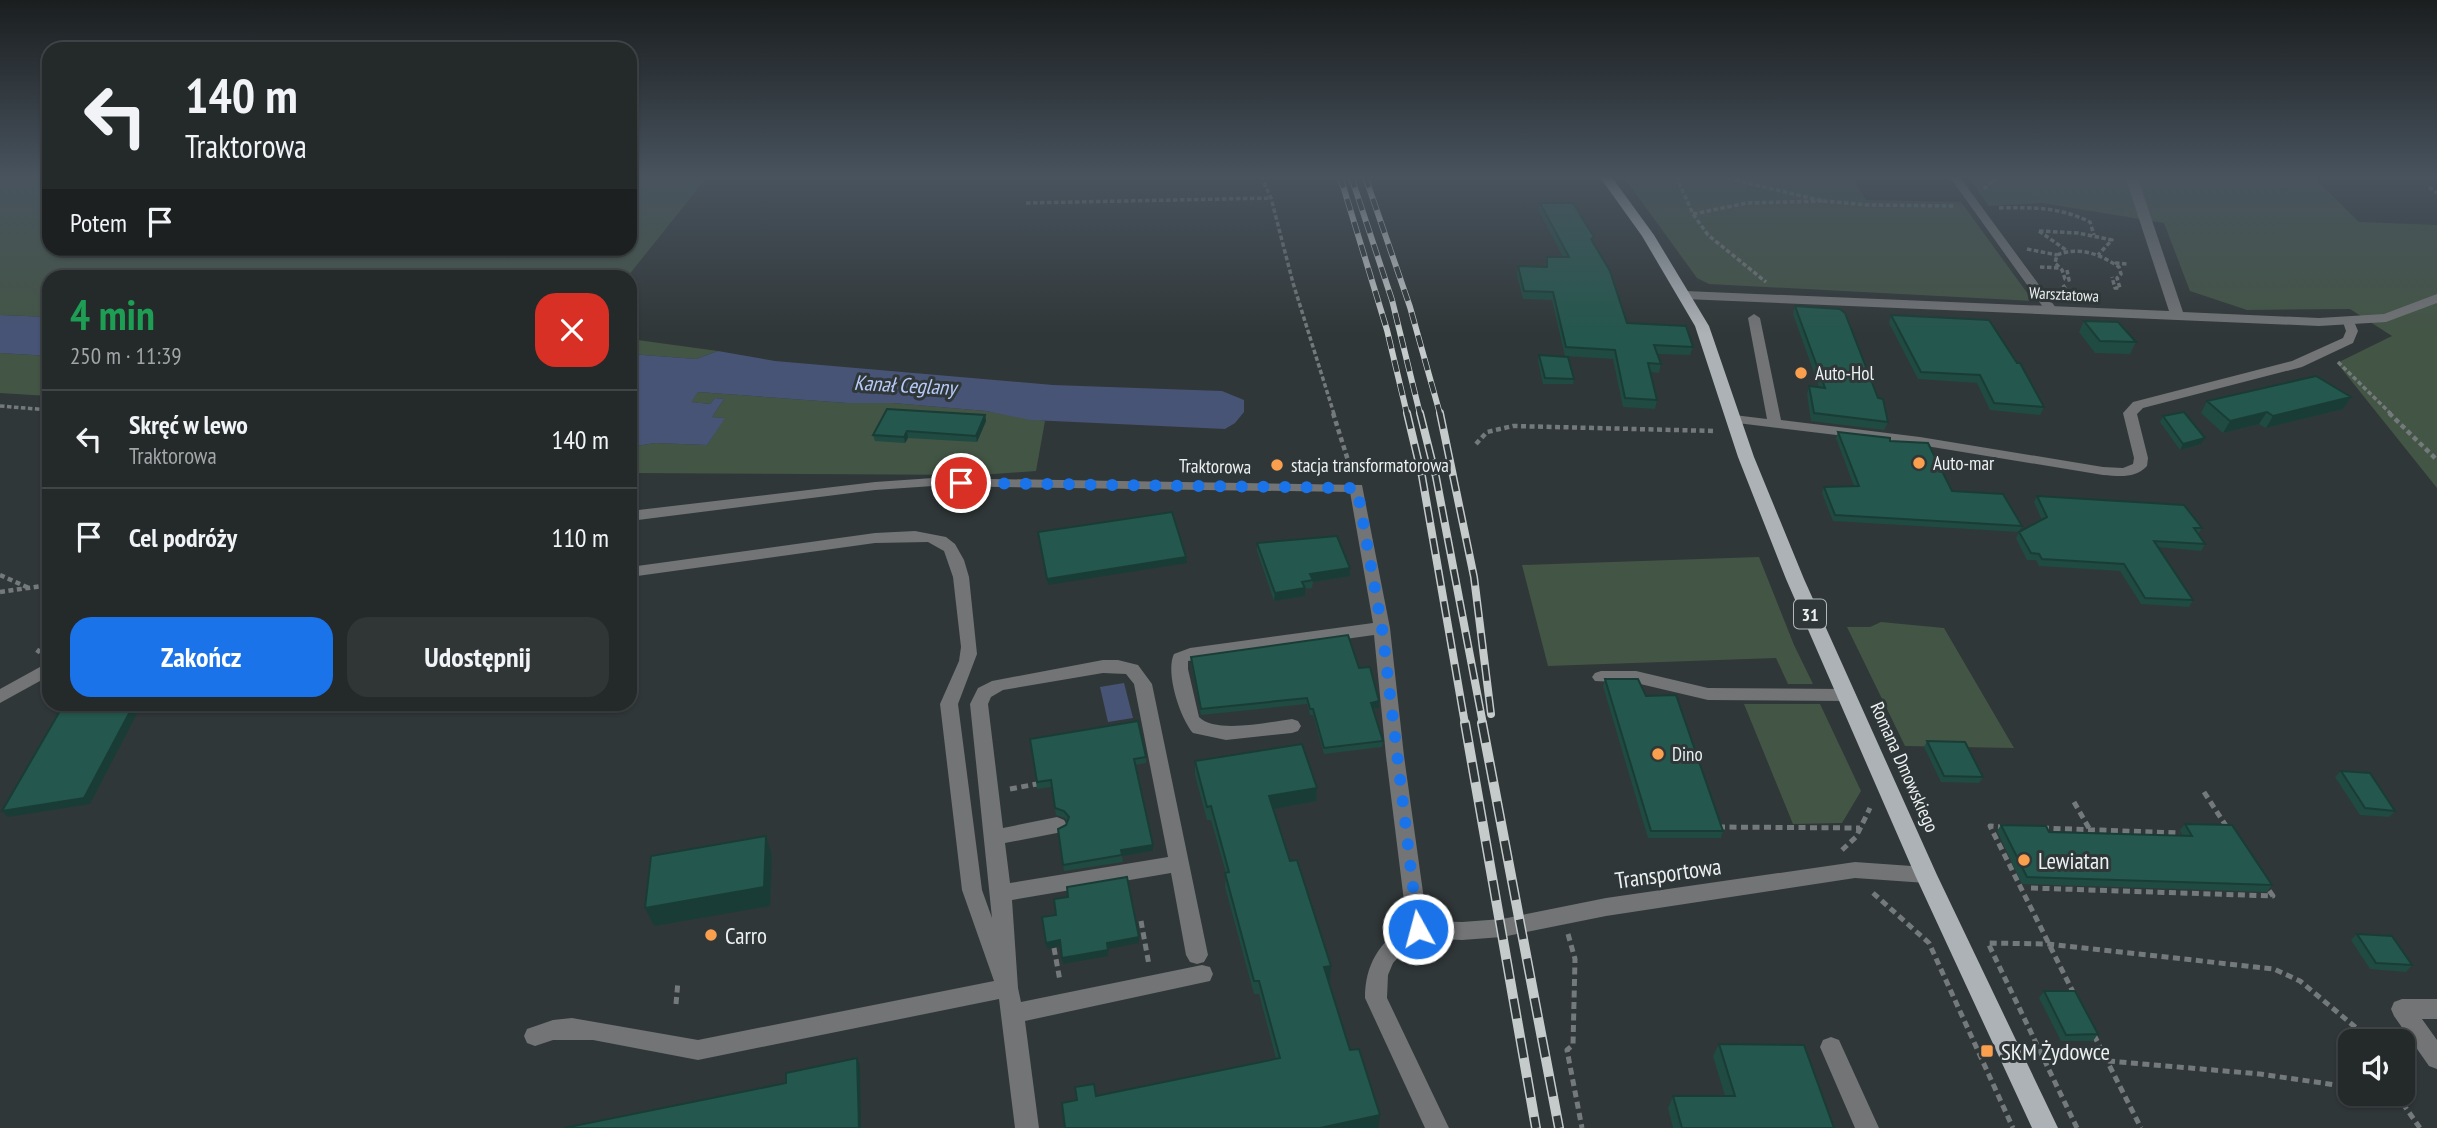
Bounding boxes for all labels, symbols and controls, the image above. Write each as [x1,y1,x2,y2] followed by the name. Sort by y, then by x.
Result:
[185,63,298,127] text: 140 m
[70,70,161,161] icon: left
[185,125,307,167] text: Traktorowa
[141,203,179,241] icon: arrive
[70,206,127,239] text: Potem
[2029,282,2099,306] street label: Warsztatowa
[70,287,155,342] text: 4 min
[535,293,609,367] button: close
[70,341,182,370] text: 250 m · 11:39
[1815,361,1874,385] place label: Auto-Hol
[1793,365,1809,381] marker: Auto-Hol
[853,369,960,401] water label: Kanał Ceglany
[129,408,248,441] text: Skręć w lewo
[70,420,108,458] icon: left
[551,423,609,456] text: 140 m
[129,441,217,470] text: Traktorowa
[1933,451,1995,475] place label: Auto-mar
[931,453,991,513] pin
[1179,453,1251,479] street label: Traktorowa
[1291,453,1449,477] place label: stacja transformatorowa
[1911,455,1927,471] marker: Auto-mar
[1269,457,1285,473] marker: stacja transformatorowa
[942,464,980,502] icon: arrive
[70,518,108,556] icon: arrive
[129,521,237,554] text: Cel podróży
[551,521,609,554] text: 110 m
[1794,600,1826,628] road number: 31
[70,617,333,697] button: Zakończ
[347,617,609,697] button: Udostępnij
[1866,698,1944,836] street label: Romana Dmowskiego
[1672,742,1703,766] place label: Dino
[1650,746,1666,762] marker: Dino
[2038,846,2109,875] place label: Lewiatan
[1613,851,1723,895] street label: Transportowa
[2016,852,2032,868] marker: Lewiatan
[1381,892,1455,966] position arrow
[725,921,767,950] place label: Carro
[703,927,719,943] marker: Carro
[2338,1029,2415,1106] map controls
[2338,1029,2415,1106] button: sound
[2001,1037,2110,1066] place label: SKM Żydowce
[1979,1043,1995,1059] marker: SKM Żydowce

